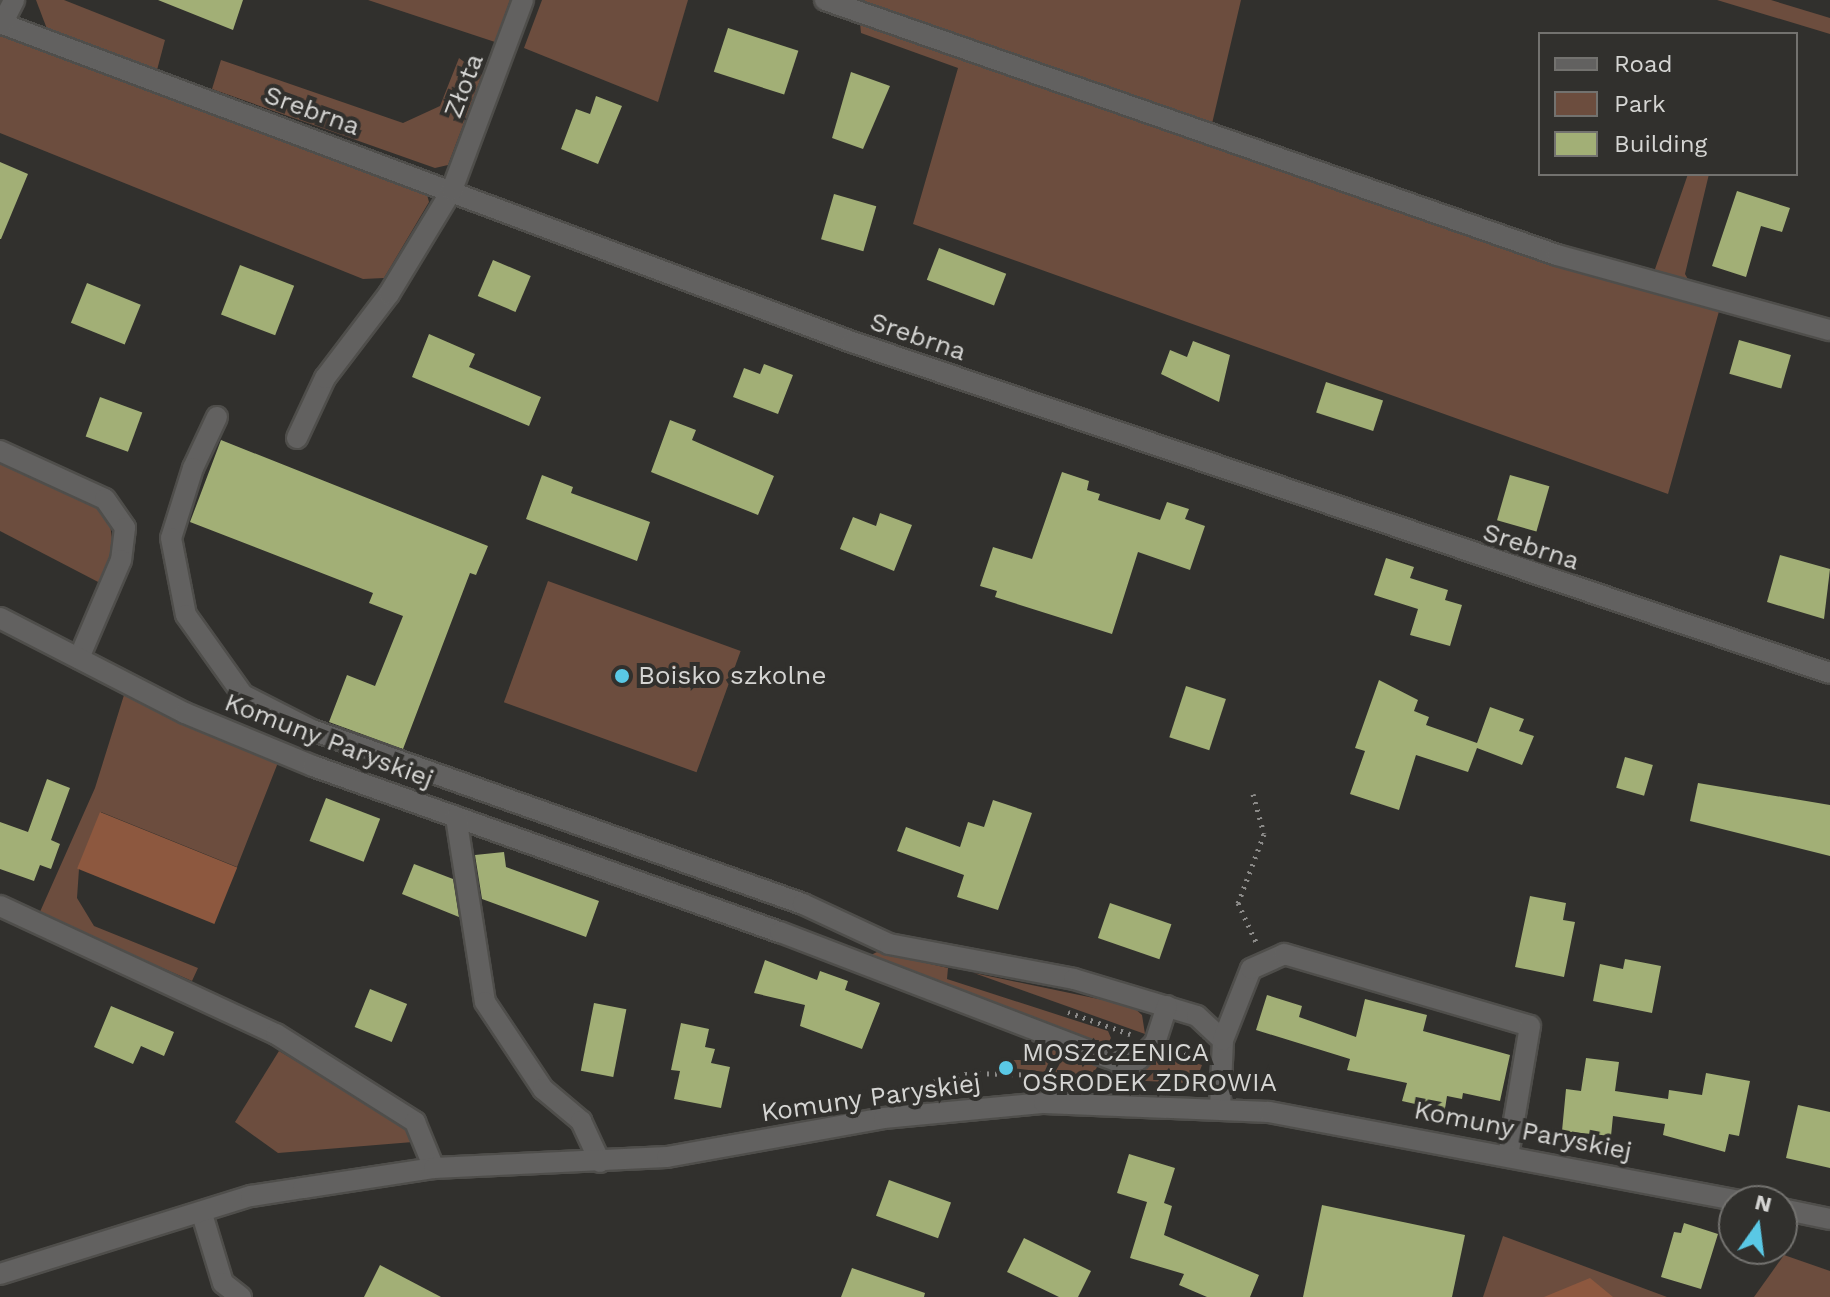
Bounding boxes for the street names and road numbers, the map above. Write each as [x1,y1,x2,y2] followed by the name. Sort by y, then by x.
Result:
[438,50,490,122] street label: Złota
[260,79,364,143] street label: Srebrna
[866,306,970,368] street label: Srebrna
[1479,517,1583,577] street label: Srebrna
[220,687,438,795] street label: Komuny Paryskiej
[759,1067,983,1129] street label: Komuny Paryskiej
[1411,1095,1635,1167] street label: Komuny Paryskiej

